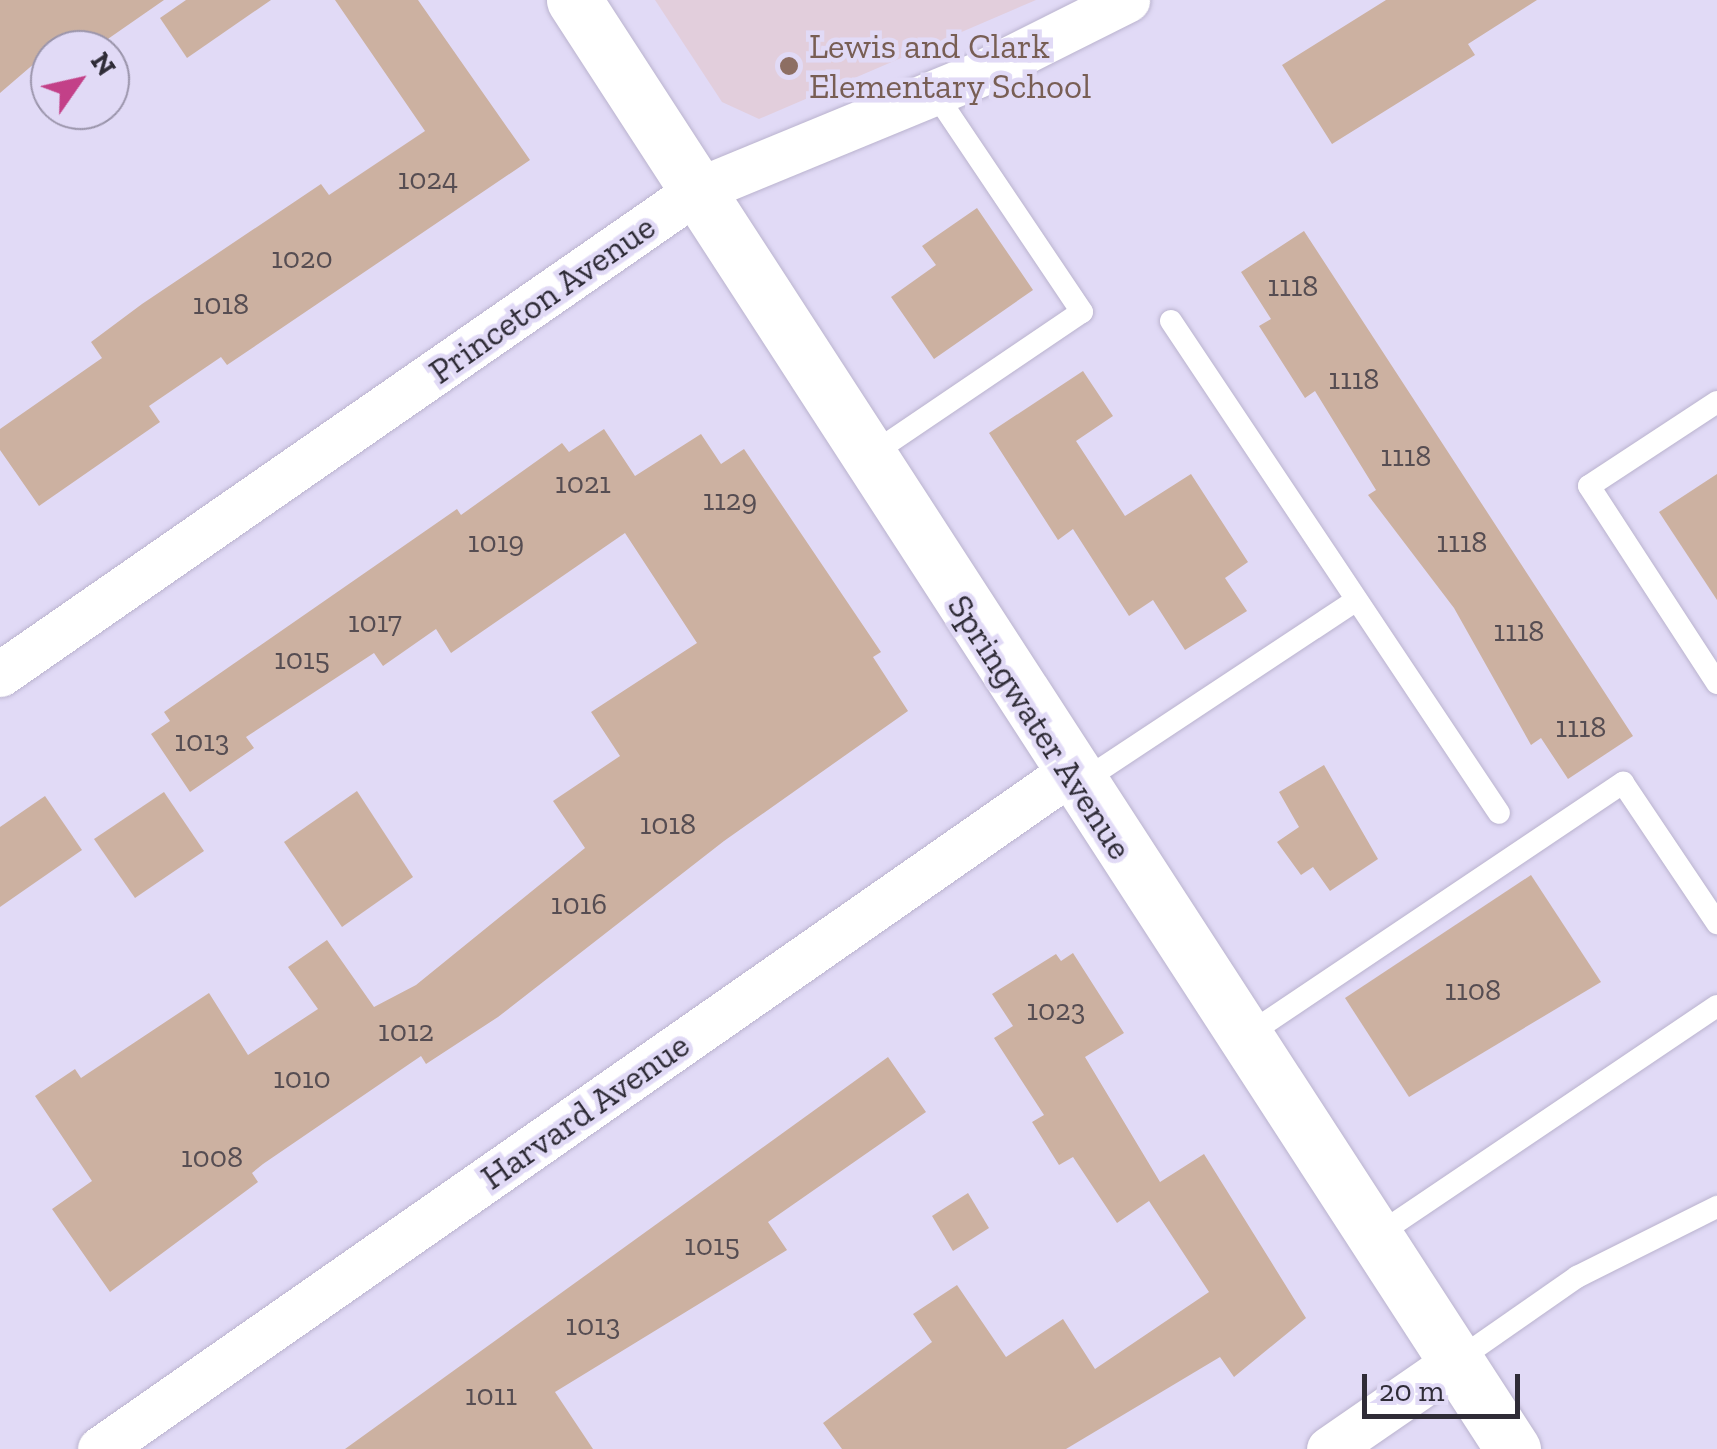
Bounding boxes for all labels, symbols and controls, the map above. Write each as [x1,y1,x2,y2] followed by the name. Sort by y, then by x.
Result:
[809,25,1092,107] place label: Lewis and Clark Elementary School
[30,30,130,130] north arrow
[84,46,123,82] text: N
[778,55,800,77] marker: Lewis and Clark Elementary School
[398,161,458,197] house number: 1024
[421,205,663,393] street label: Princeton Avenue
[271,240,333,276] house number: 1020
[1268,268,1318,304] house number: 1118
[193,286,249,322] house number: 1018
[1329,361,1379,397] house number: 1118
[1381,438,1431,474] house number: 1118
[555,465,611,501] house number: 1021
[703,482,757,518] house number: 1129
[468,524,524,560] house number: 1019
[1437,524,1487,560] house number: 1118
[938,586,1142,868] street label: Springwater Avenue
[348,604,402,640] house number: 1017
[1494,613,1544,649] house number: 1118
[274,641,330,677] house number: 1015
[1556,709,1606,745] house number: 1118
[174,723,230,759] house number: 1013
[640,806,696,842] house number: 1018
[551,886,607,922] house number: 1016
[1445,972,1501,1008] house number: 1108
[1027,992,1085,1028] house number: 1023
[378,1013,434,1049] house number: 1012
[473,1023,697,1199] street label: Harvard Avenue
[273,1060,331,1096] house number: 1010
[181,1139,243,1175] house number: 1008
[684,1227,740,1263] house number: 1015
[565,1307,621,1343] house number: 1013
[1367,1354,1524,1416] scale bar
[1379,1373,1444,1409] text: 20 m
[465,1377,517,1413] house number: 1011

